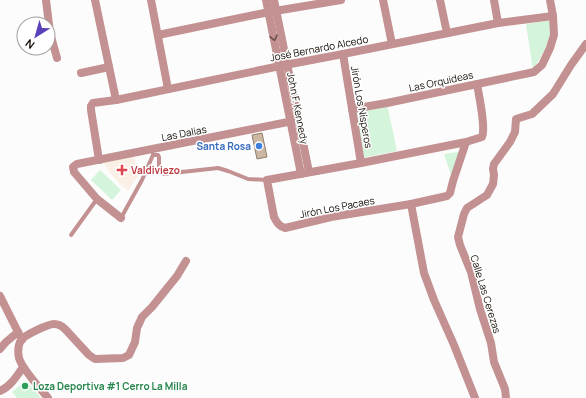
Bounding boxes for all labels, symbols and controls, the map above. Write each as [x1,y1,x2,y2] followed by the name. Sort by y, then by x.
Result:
[16,16,56,56] north arrow
[269,32,369,64] street label: José Bernardo Alcedo
[269,35,278,41] one-way arrow
[22,36,37,53] text: N
[348,65,376,149] street label: Jirón Los Nísperos
[408,67,474,95] street label: Las Orquideas
[284,71,312,146] street label: John F. Kennedy
[160,122,208,144] street label: Las Dalias
[196,139,251,153] place label: Santa Rosa
[254,141,264,151] marker: Santa Rosa
[131,163,180,177] place label: Valdiviezo
[116,164,128,176] marker: Valdiviezo
[298,193,376,221] street label: Jirón Los Pacaes
[467,253,505,335] street label: Calle Las Cerezas
[33,379,188,393] place label: Loza Deportiva #1 Cerro La Milla
[20,381,30,391] marker: Loza Deportiva #1 Cerro La Milla

